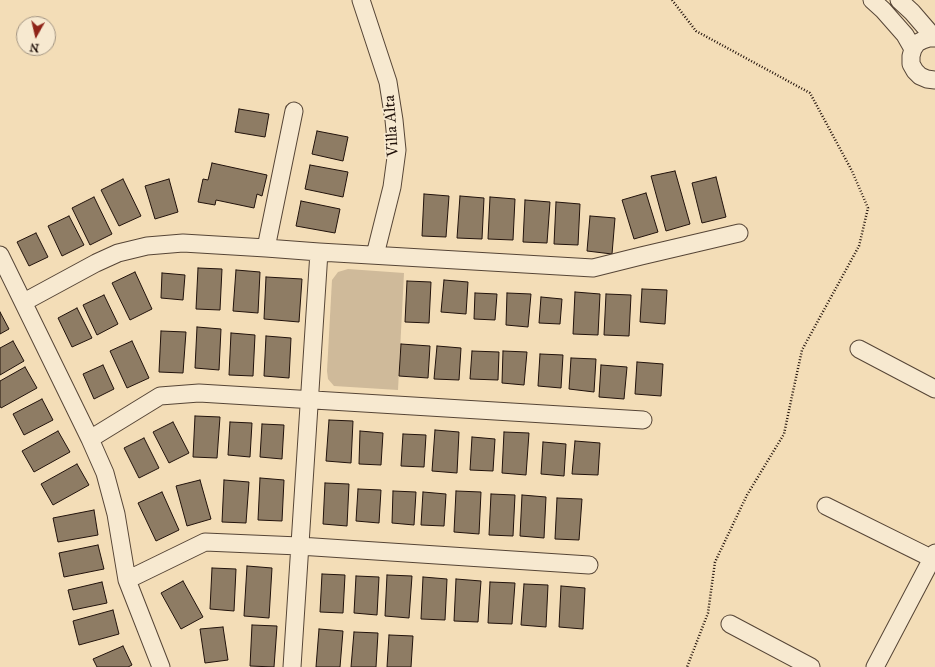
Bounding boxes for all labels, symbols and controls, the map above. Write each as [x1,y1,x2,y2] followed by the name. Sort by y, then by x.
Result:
[16,16,56,56] north arrow
[29,40,40,54] text: N
[380,94,404,158] street label: Villa Alta

